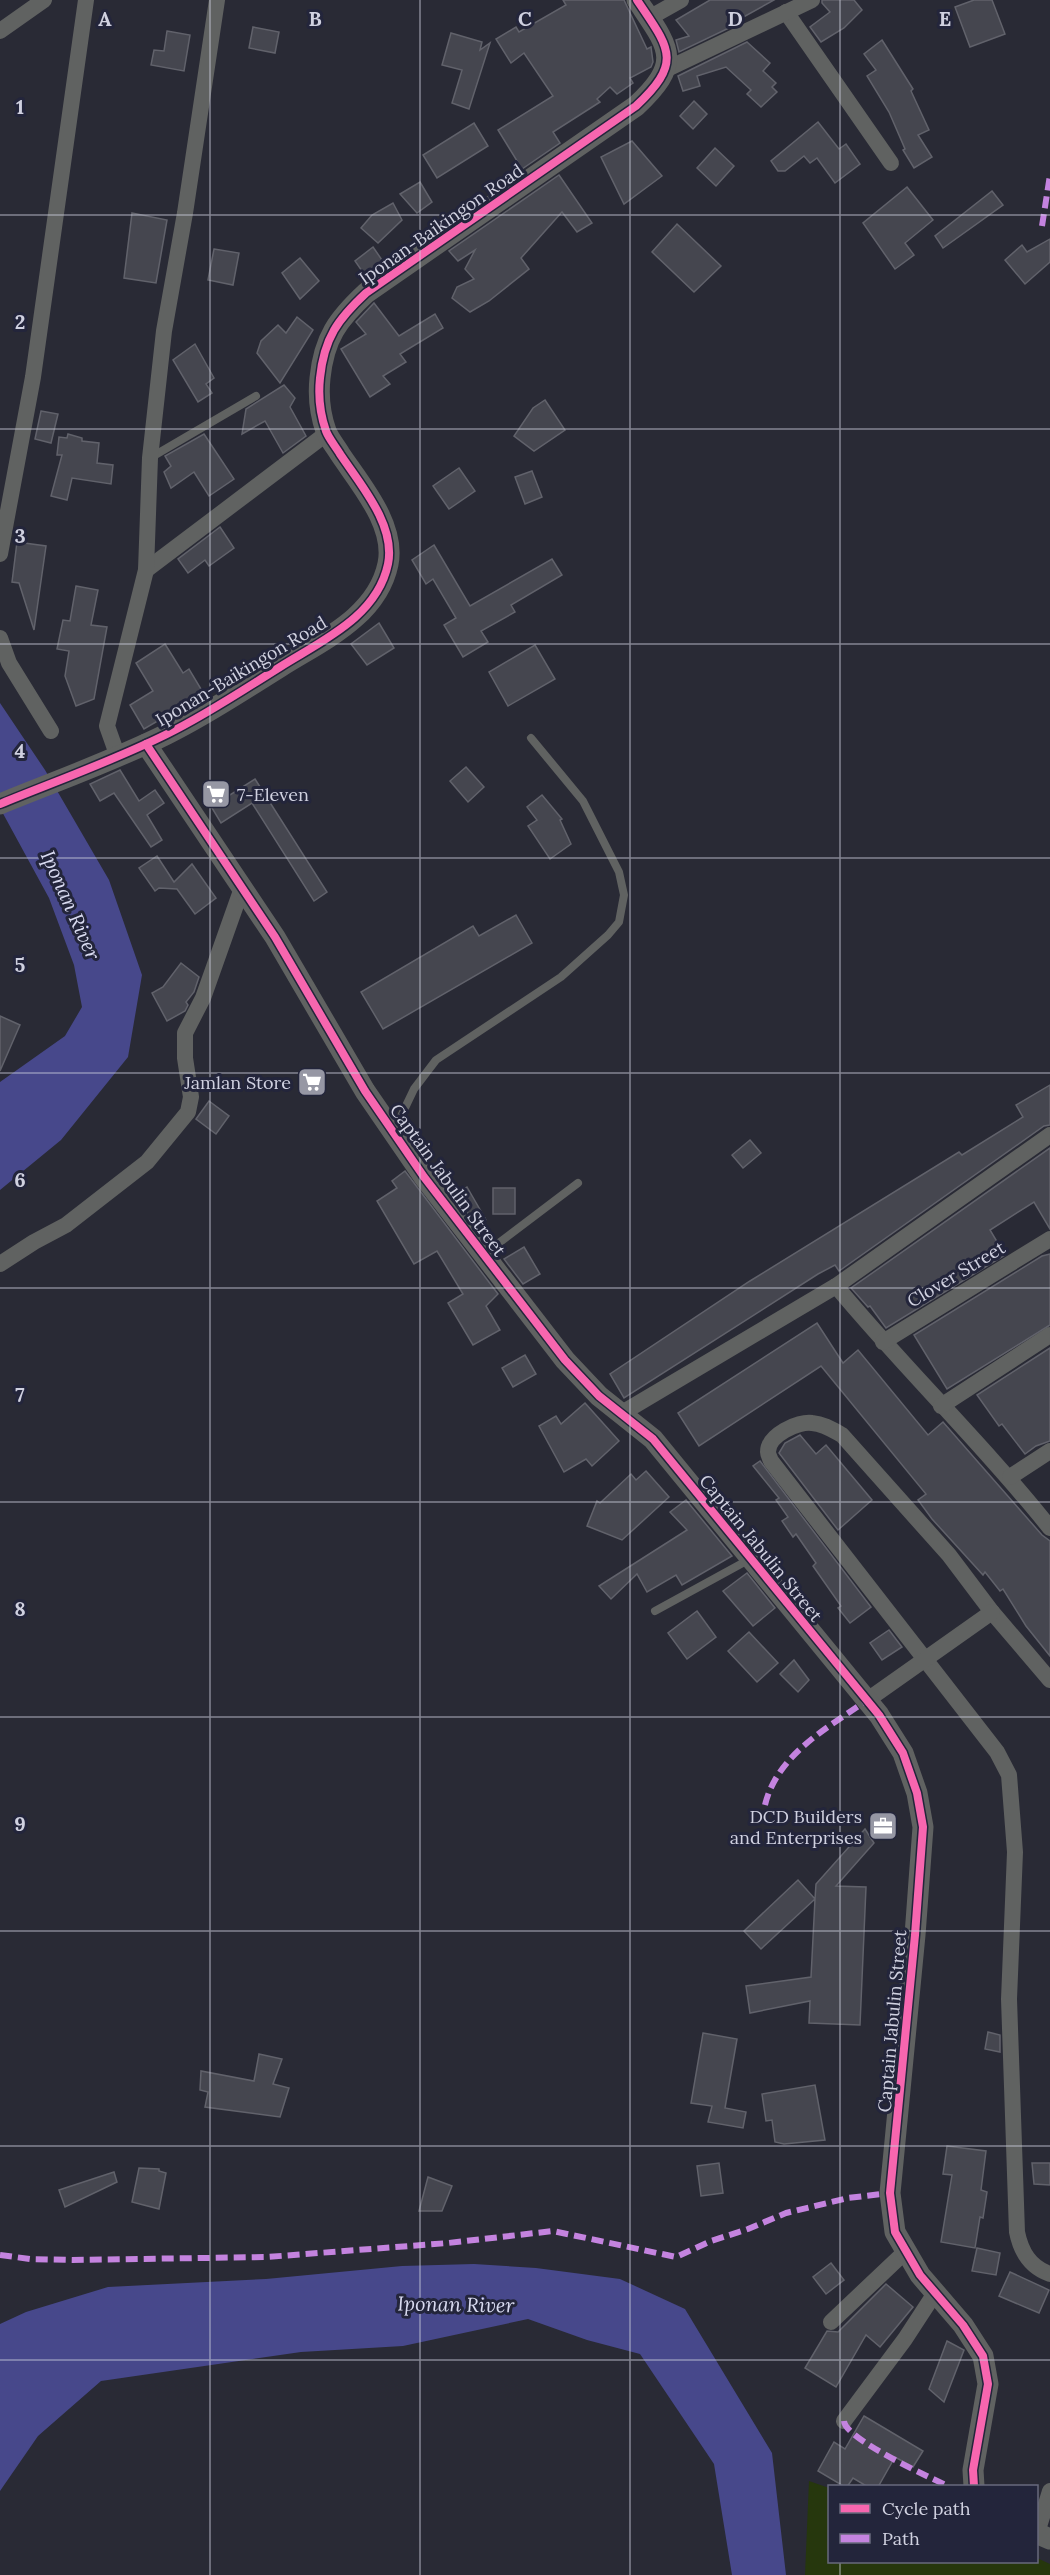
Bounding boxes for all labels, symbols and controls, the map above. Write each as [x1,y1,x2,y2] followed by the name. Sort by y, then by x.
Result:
[98,6,112,31] text: A
[308,6,322,31] text: B
[518,6,532,31] text: C
[727,6,743,31] text: D
[939,6,951,31] text: E
[16,94,24,119] text: 1
[354,158,528,290] street label: Iponan-Baikingon Road
[15,309,25,334] text: 2
[14,523,26,548] text: 3
[151,611,331,731] street label: Iponan-Baikingon Road
[15,738,26,763] text: 4
[200,778,232,810] supermarket icon: 7-Eleven
[237,783,309,806] place label: 7-Eleven
[36,846,107,964] water label: Iponan River
[15,952,26,977] text: 5
[296,1066,328,1098] supermarket icon: Jamlan Store
[183,1071,291,1094] place label: Jamlan Store
[385,1099,511,1261] street label: Captain Jabulin Street
[14,1167,26,1192] text: 6
[903,1236,1009,1312] street label: Clover Street
[15,1382,25,1407] text: 7
[694,1470,828,1626] street label: Captain Jabulin Street
[14,1596,26,1621] text: 8
[730,1805,862,1849] place label: DCD Builders and Enterprises
[867,1810,899,1842] office icon: DCD Builders and Enterprises
[14,1811,26,1836] text: 9
[873,1929,911,2113] street label: Captain Jabulin Street
[397,2290,516,2318] water label: Iponan River
[828,2485,1038,2563] legend
[882,2497,971,2520] text: Cycle path
[882,2527,920,2550] text: Path

